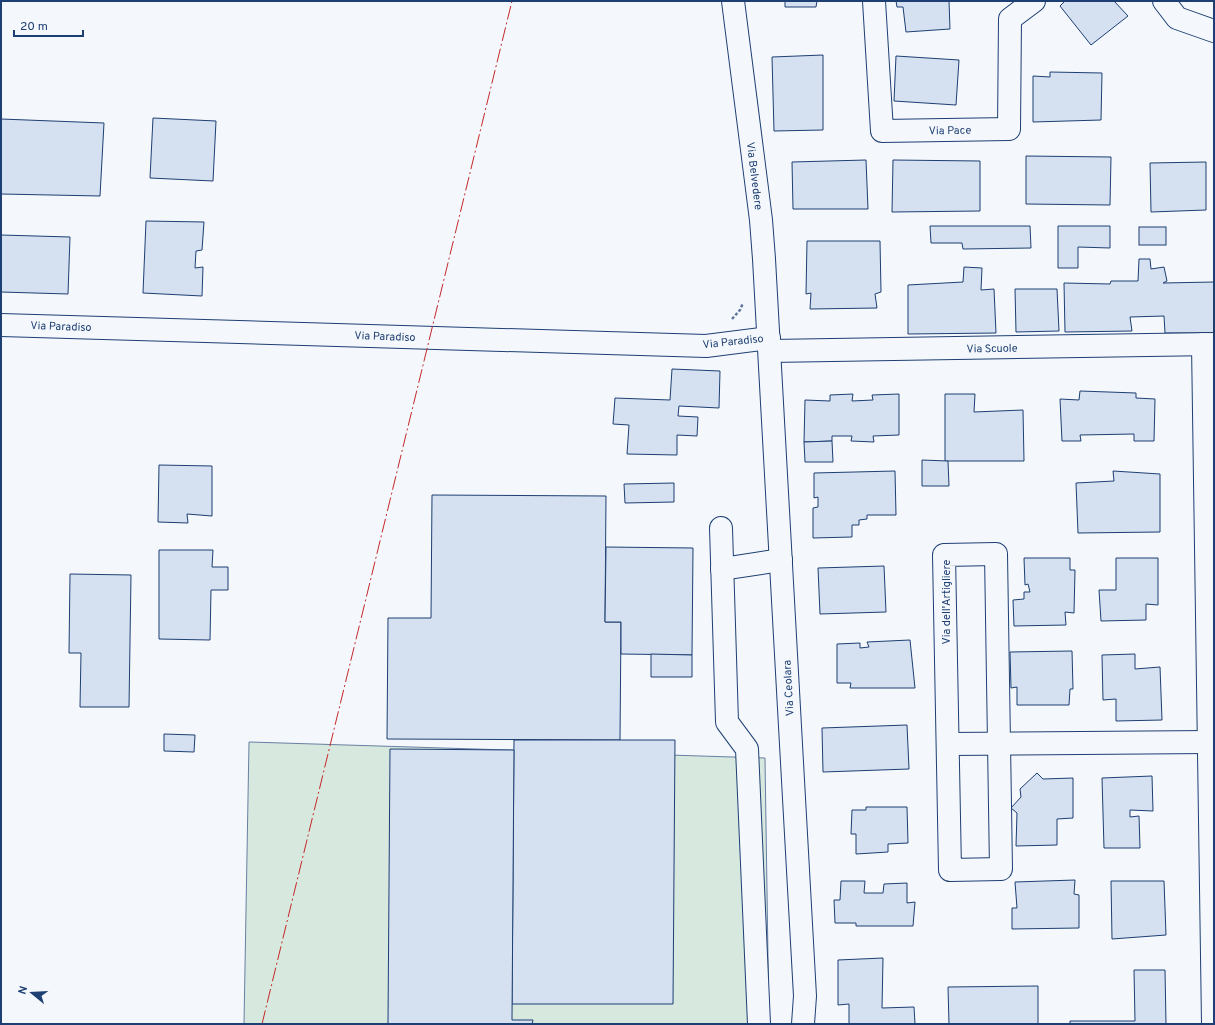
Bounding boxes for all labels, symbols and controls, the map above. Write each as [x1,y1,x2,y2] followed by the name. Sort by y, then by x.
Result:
[14,12,83,38] scale bar
[20,19,48,35] text: 20 m
[929,124,971,138] street label: Via Pace
[743,141,765,211] street label: Via Belvedere
[30,319,92,335] street label: Via Paradiso
[354,329,416,345] street label: Via Paradiso
[702,332,764,352] street label: Via Paradiso
[966,342,1018,356] street label: Via Scuole
[940,559,954,645] street label: Via dell'Artigliere
[781,659,797,716] street label: Via Ceolara
[12,973,52,1013] north arrow
[16,984,31,996] text: N

